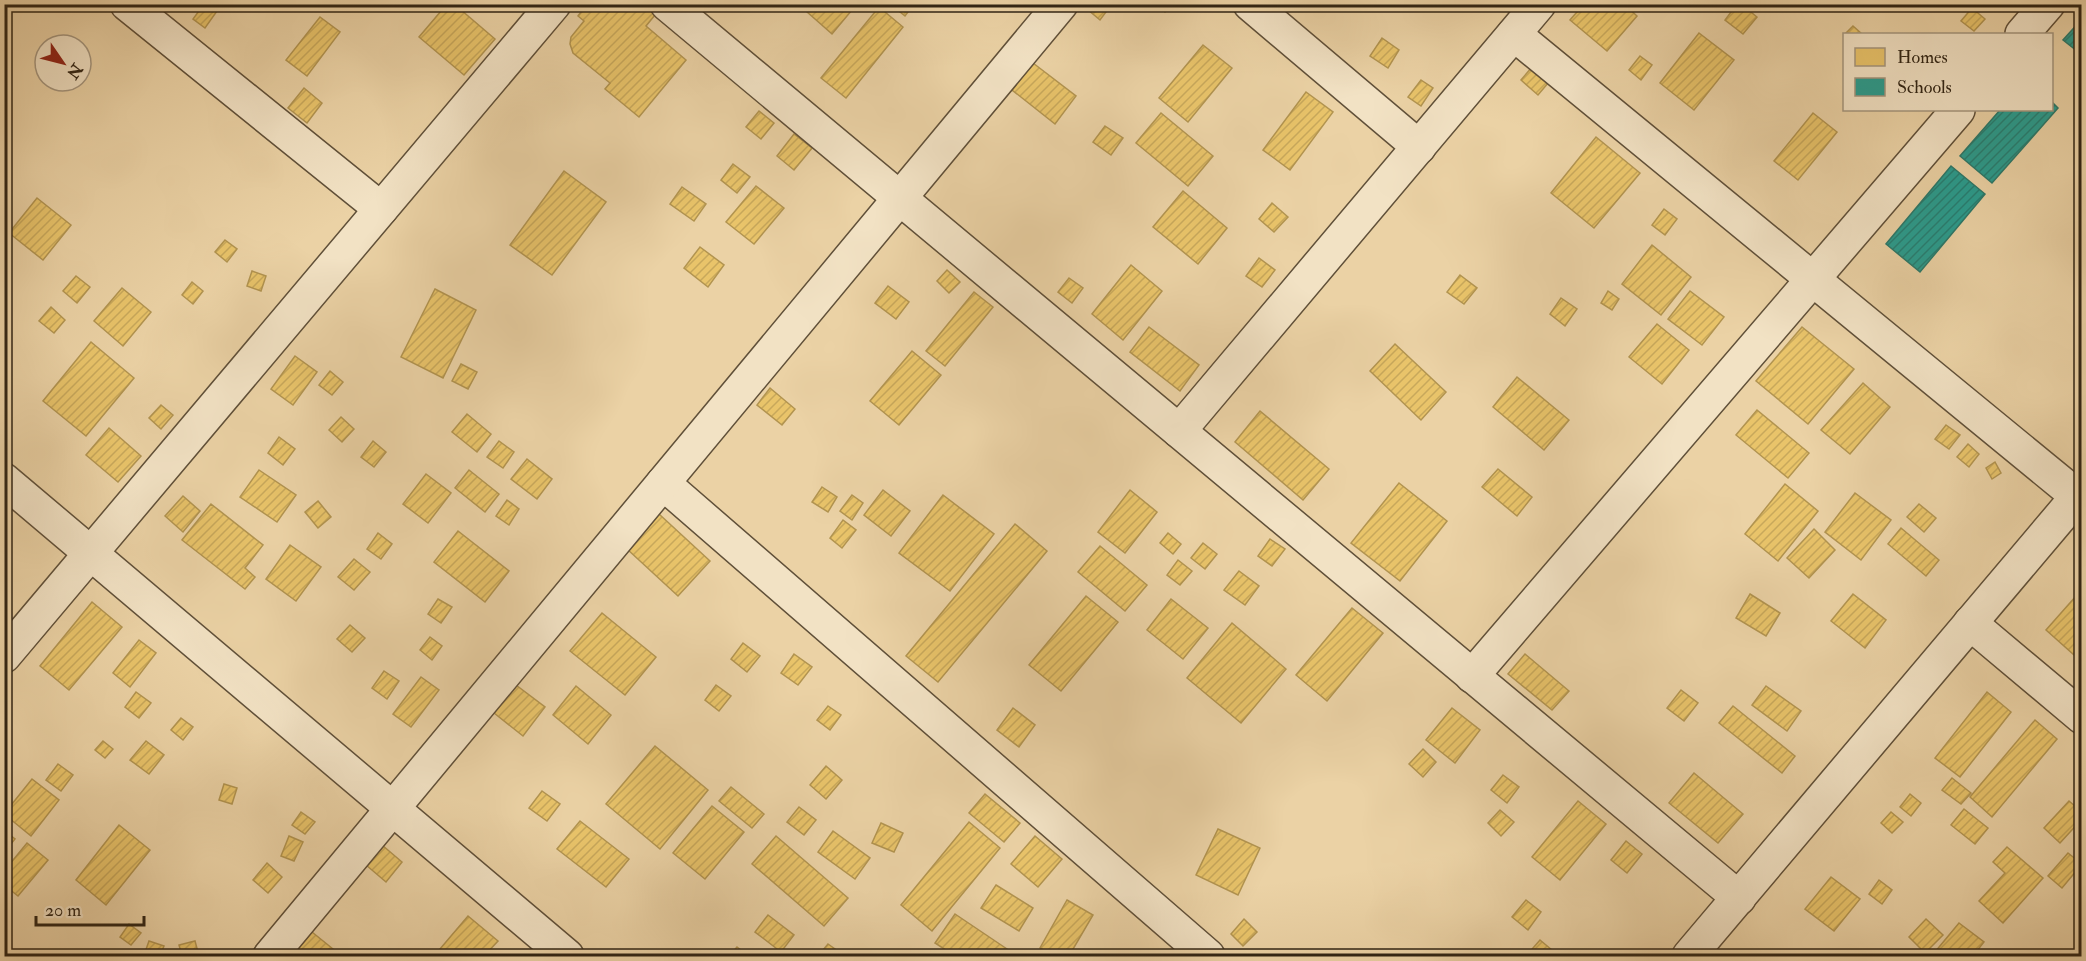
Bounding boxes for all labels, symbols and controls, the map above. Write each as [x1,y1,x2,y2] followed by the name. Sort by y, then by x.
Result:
[33,33,93,93] north arrow
[1843,33,2053,111] legend
[1897,46,1948,69] text: Homes
[62,59,87,83] text: N
[1897,76,1952,99] text: Schools
[36,889,144,927] scale bar
[45,899,81,922] text: 20 m

